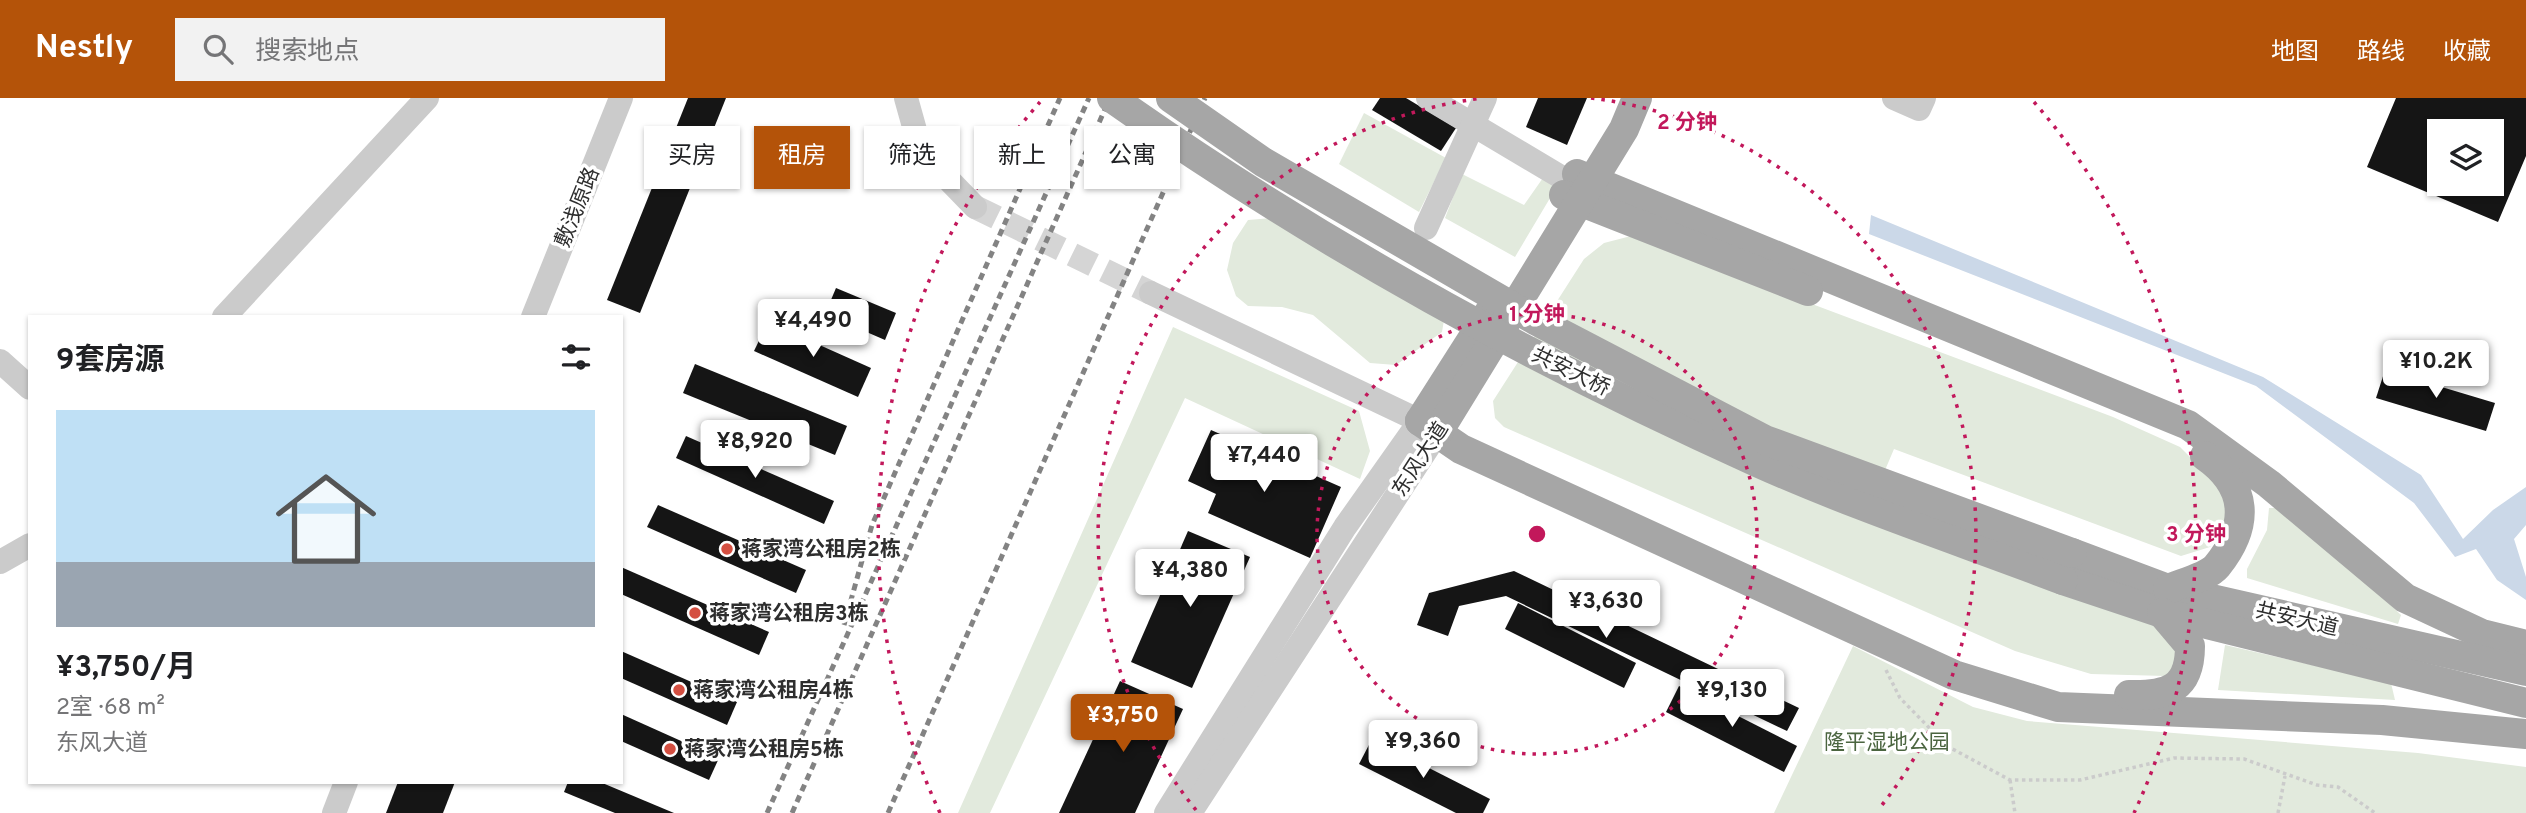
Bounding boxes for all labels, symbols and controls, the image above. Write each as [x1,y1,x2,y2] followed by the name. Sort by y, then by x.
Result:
[175,18,665,81] search box
[35,28,133,70] text: Nestly
[199,30,237,68] icon: search
[255,36,359,69] text: 搜索地点
[2271,38,2319,68] text: 地图
[2357,38,2405,68] text: 路线
[2443,38,2491,68] text: 收藏
[1657,110,1717,137] text: 2 分钟
[2427,119,2504,196] map controls
[2427,119,2504,196] button: layers
[644,126,740,189] chip: 买房
[754,126,850,189] chip: 租房
[864,126,960,189] chip: 筛选
[974,126,1070,189] chip: 新上
[1084,126,1180,189] chip: 公寓
[550,164,607,252] street label: 敷浅原路
[756,300,870,359] pin: ¥4,490
[1509,302,1565,329] text: 1 分钟
[774,307,852,336] text: ¥4,490
[557,338,595,376] icon: filters
[2379,341,2493,400] pin: ¥10.2K
[1527,342,1614,403] street label: 共安大桥
[56,343,164,380] text: 9套房源
[2399,348,2473,377] text: ¥10.2K
[1387,417,1455,502] street label: 东风大道
[698,420,812,480] pin: ¥8,920
[717,428,793,457] text: ¥8,920
[1207,434,1321,494] pin: ¥7,440
[1227,442,1301,471] text: ¥7,440
[263,456,389,582] icon: home
[1525,522,1549,546] centre of rings
[2166,522,2226,549] text: 3 分钟
[741,537,901,564] place label: 蒋家湾公租房2栋
[719,541,735,557] marker: 蒋家湾公租房2栋
[1133,550,1247,609] pin: ¥4,380
[1151,557,1229,586] text: ¥4,380
[1549,580,1663,640] pin: ¥3,630
[1568,588,1644,617] text: ¥3,630
[2253,598,2341,643] street label: 共安大道
[709,601,869,628] place label: 蒋家湾公租房3栋
[687,605,703,621] marker: 蒋家湾公租房3栋
[56,650,196,687] text: ¥3,750/月
[1675,670,1789,729] pin: ¥9,130
[1696,677,1768,706] text: ¥9,130
[693,678,854,705] place label: 蒋家湾公租房4栋
[671,682,687,698] marker: 蒋家湾公租房4栋
[56,694,165,723] text: 2室 · 68 m²
[1066,694,1180,754] pin: ¥3,750
[1087,702,1159,731] text: ¥3,750
[1366,720,1480,780] pin: ¥9,360
[1385,728,1461,757] text: ¥9,360
[56,730,148,759] text: 东风大道
[1824,730,1950,757] park label: 隆平湿地公园
[684,737,844,764] place label: 蒋家湾公租房5栋
[662,741,678,757] marker: 蒋家湾公租房5栋

